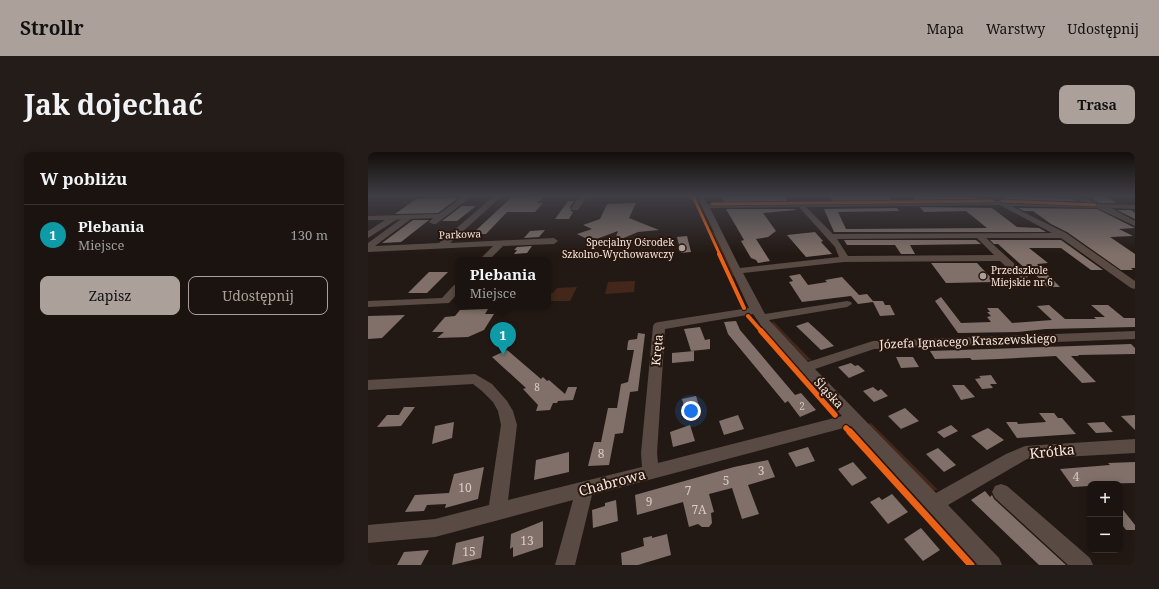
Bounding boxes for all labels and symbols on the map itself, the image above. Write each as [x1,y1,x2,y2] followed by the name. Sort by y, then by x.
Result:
[439,226,482,242] street label: Parkowa
[562,235,674,261] place label: Specjalny Ośrodek Szkolno-Wychowawczy
[677,243,687,253] marker: Specjalny Ośrodek Szkolno-Wychowawczy
[991,263,1053,289] place label: Przedszkole Miejskie nr 6
[978,271,988,281] marker: Przedszkole Miejskie nr 6
[490,322,516,355] pin: 1
[878,329,1057,353] street label: Józefa Ignacego Kraszewskiego
[647,333,667,366] street label: Kręta
[810,374,848,412] street label: Śląska
[534,380,540,394] house number: 8
[799,399,805,413] house number: 2
[681,401,701,421] your location
[1028,439,1076,463] street label: Krótka
[598,445,605,462] house number: 8
[758,462,765,479] house number: 3
[576,464,648,500] street label: Chabrowa
[1073,468,1080,485] house number: 4
[723,472,729,489] house number: 5
[458,479,472,496] house number: 10
[685,482,692,499] house number: 7
[646,493,652,510] house number: 9
[691,501,707,518] house number: 7A
[520,532,534,549] house number: 13
[462,543,476,560] house number: 15

